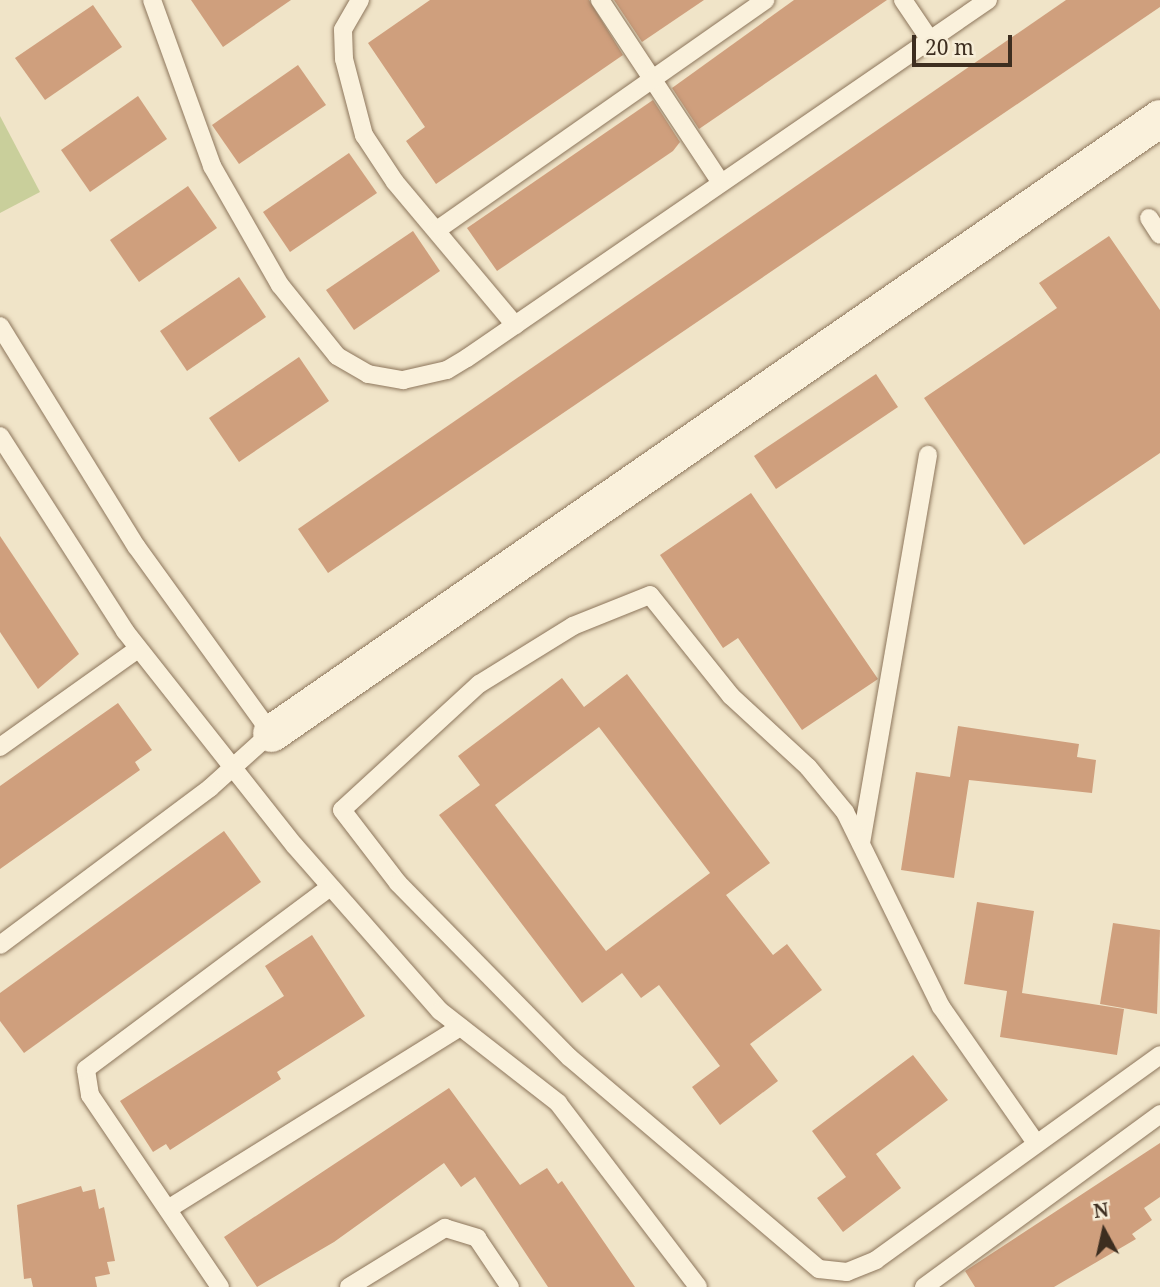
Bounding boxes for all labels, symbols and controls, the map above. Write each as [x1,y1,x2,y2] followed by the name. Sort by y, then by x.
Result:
[915,21,1015,65] scale bar
[925,33,974,61] text: 20 m
[1069,1196,1139,1266] north arrow
[1092,1196,1110,1224] text: N

